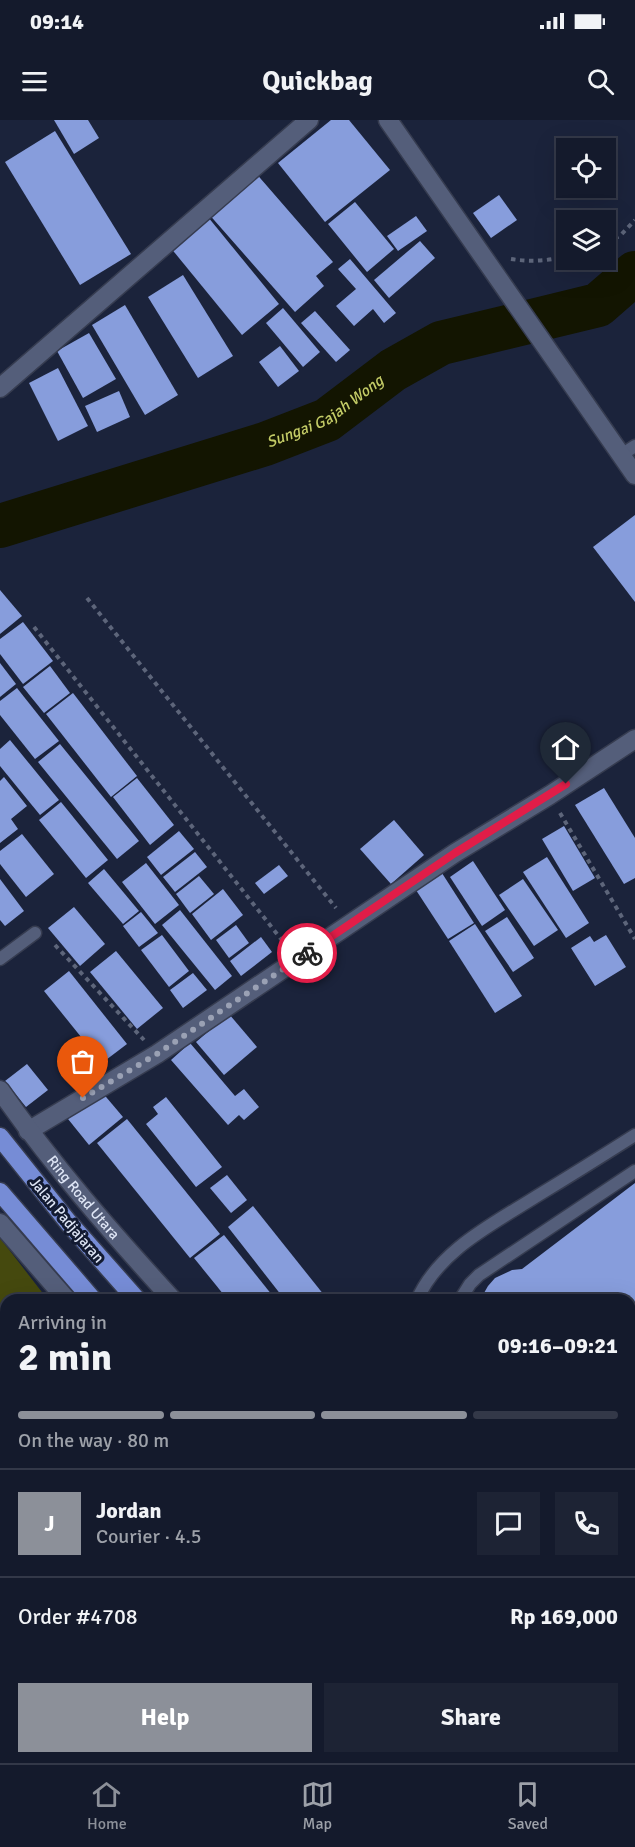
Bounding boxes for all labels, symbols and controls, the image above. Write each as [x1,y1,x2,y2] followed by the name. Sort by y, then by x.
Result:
[30,8,84,35] text: 09:14
[18,65,51,98] icon: menu
[262,65,373,98] text: Quickbag
[584,65,617,98] icon: search
[556,138,616,270] map controls
[556,138,616,198] button: locate
[556,210,616,270] button: layers
[264,370,389,453] water label: Sungai Gajah Wong
[540,722,591,784] pin
[549,731,582,764] icon: home
[277,923,337,983] courier
[291,937,324,970] icon: bike
[57,1036,108,1098] pin
[66,1045,99,1078] icon: bag
[43,1152,124,1243] street label: Ring Road Utara
[26,1174,108,1266] street label: Jalan Padjajaran
[18,1310,107,1335] text: Arriving in
[498,1332,618,1359] text: 09:16–09:21
[18,1333,112,1381] text: 2 min
[18,1428,169,1453] text: On the way · 80 m
[477,1492,540,1555] button: chat
[555,1492,618,1555] button: phone
[96,1497,162,1524] text: Jordan
[44,1510,55,1537] text: J
[96,1524,202,1549] text: Courier · 4.5
[18,1603,138,1630] text: Order #4708
[510,1603,618,1630] text: Rp 169,000
[18,1683,312,1752] button: Help
[324,1683,618,1752] button: Share
[87,1778,127,1834] tab: Home
[301,1778,334,1834] tab: Map
[508,1778,548,1834] tab: Saved

